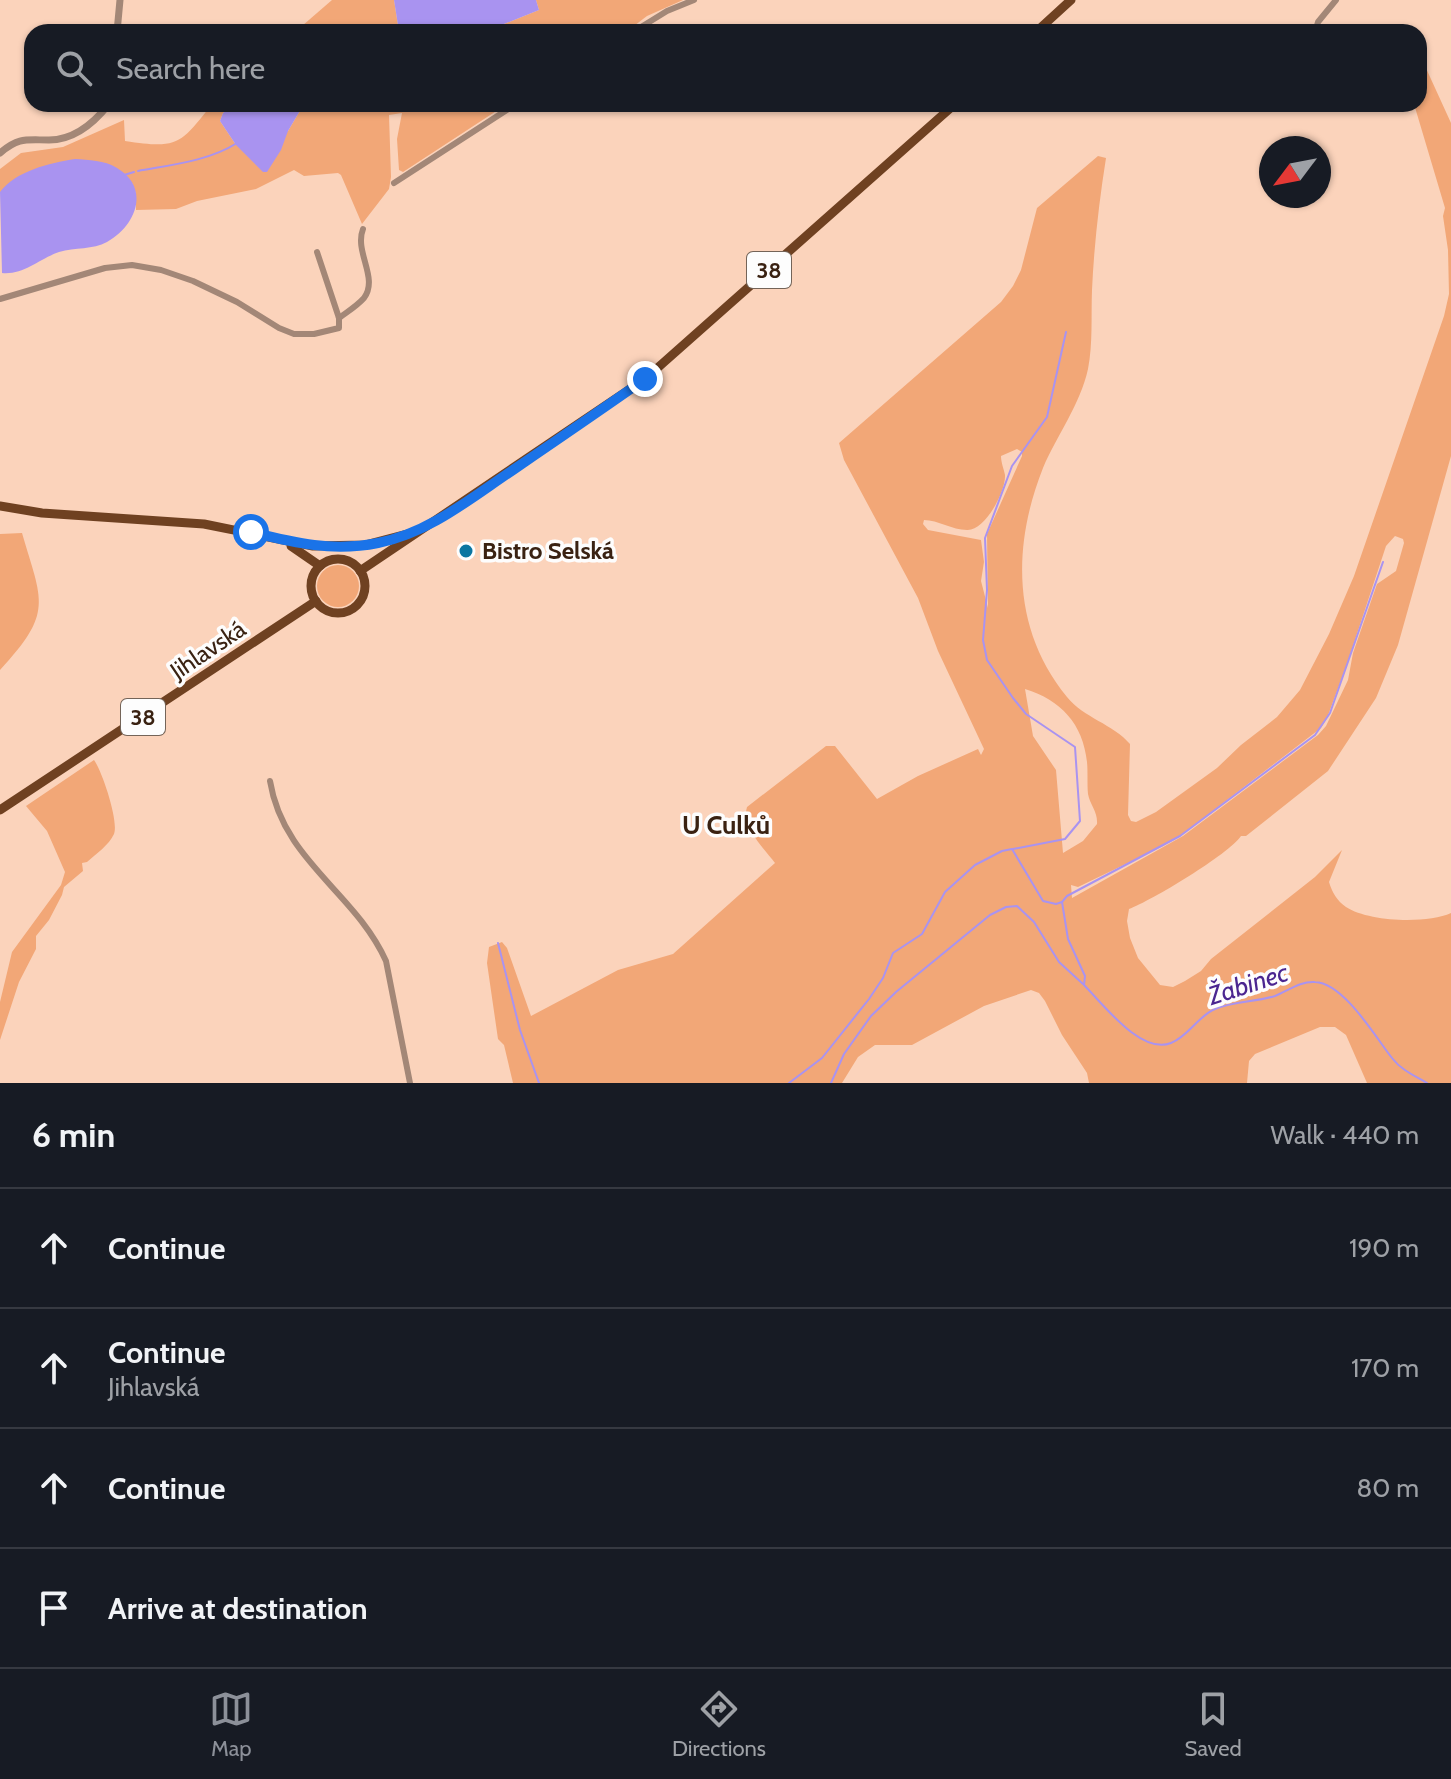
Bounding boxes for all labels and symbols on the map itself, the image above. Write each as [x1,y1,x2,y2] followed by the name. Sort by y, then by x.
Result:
[1259,136,1331,208] north arrow
[747,252,791,288] road number: 38
[627,361,663,397] route end
[233,514,269,550] route start
[482,536,614,565] place label: Bistro Selská
[457,542,475,560] marker: Bistro Selská
[164,614,251,686] street label: Jihlavská
[121,699,165,735] road number: 38
[682,809,770,841] district label: U Culků
[1202,956,1292,1013] water label: Žabinec

